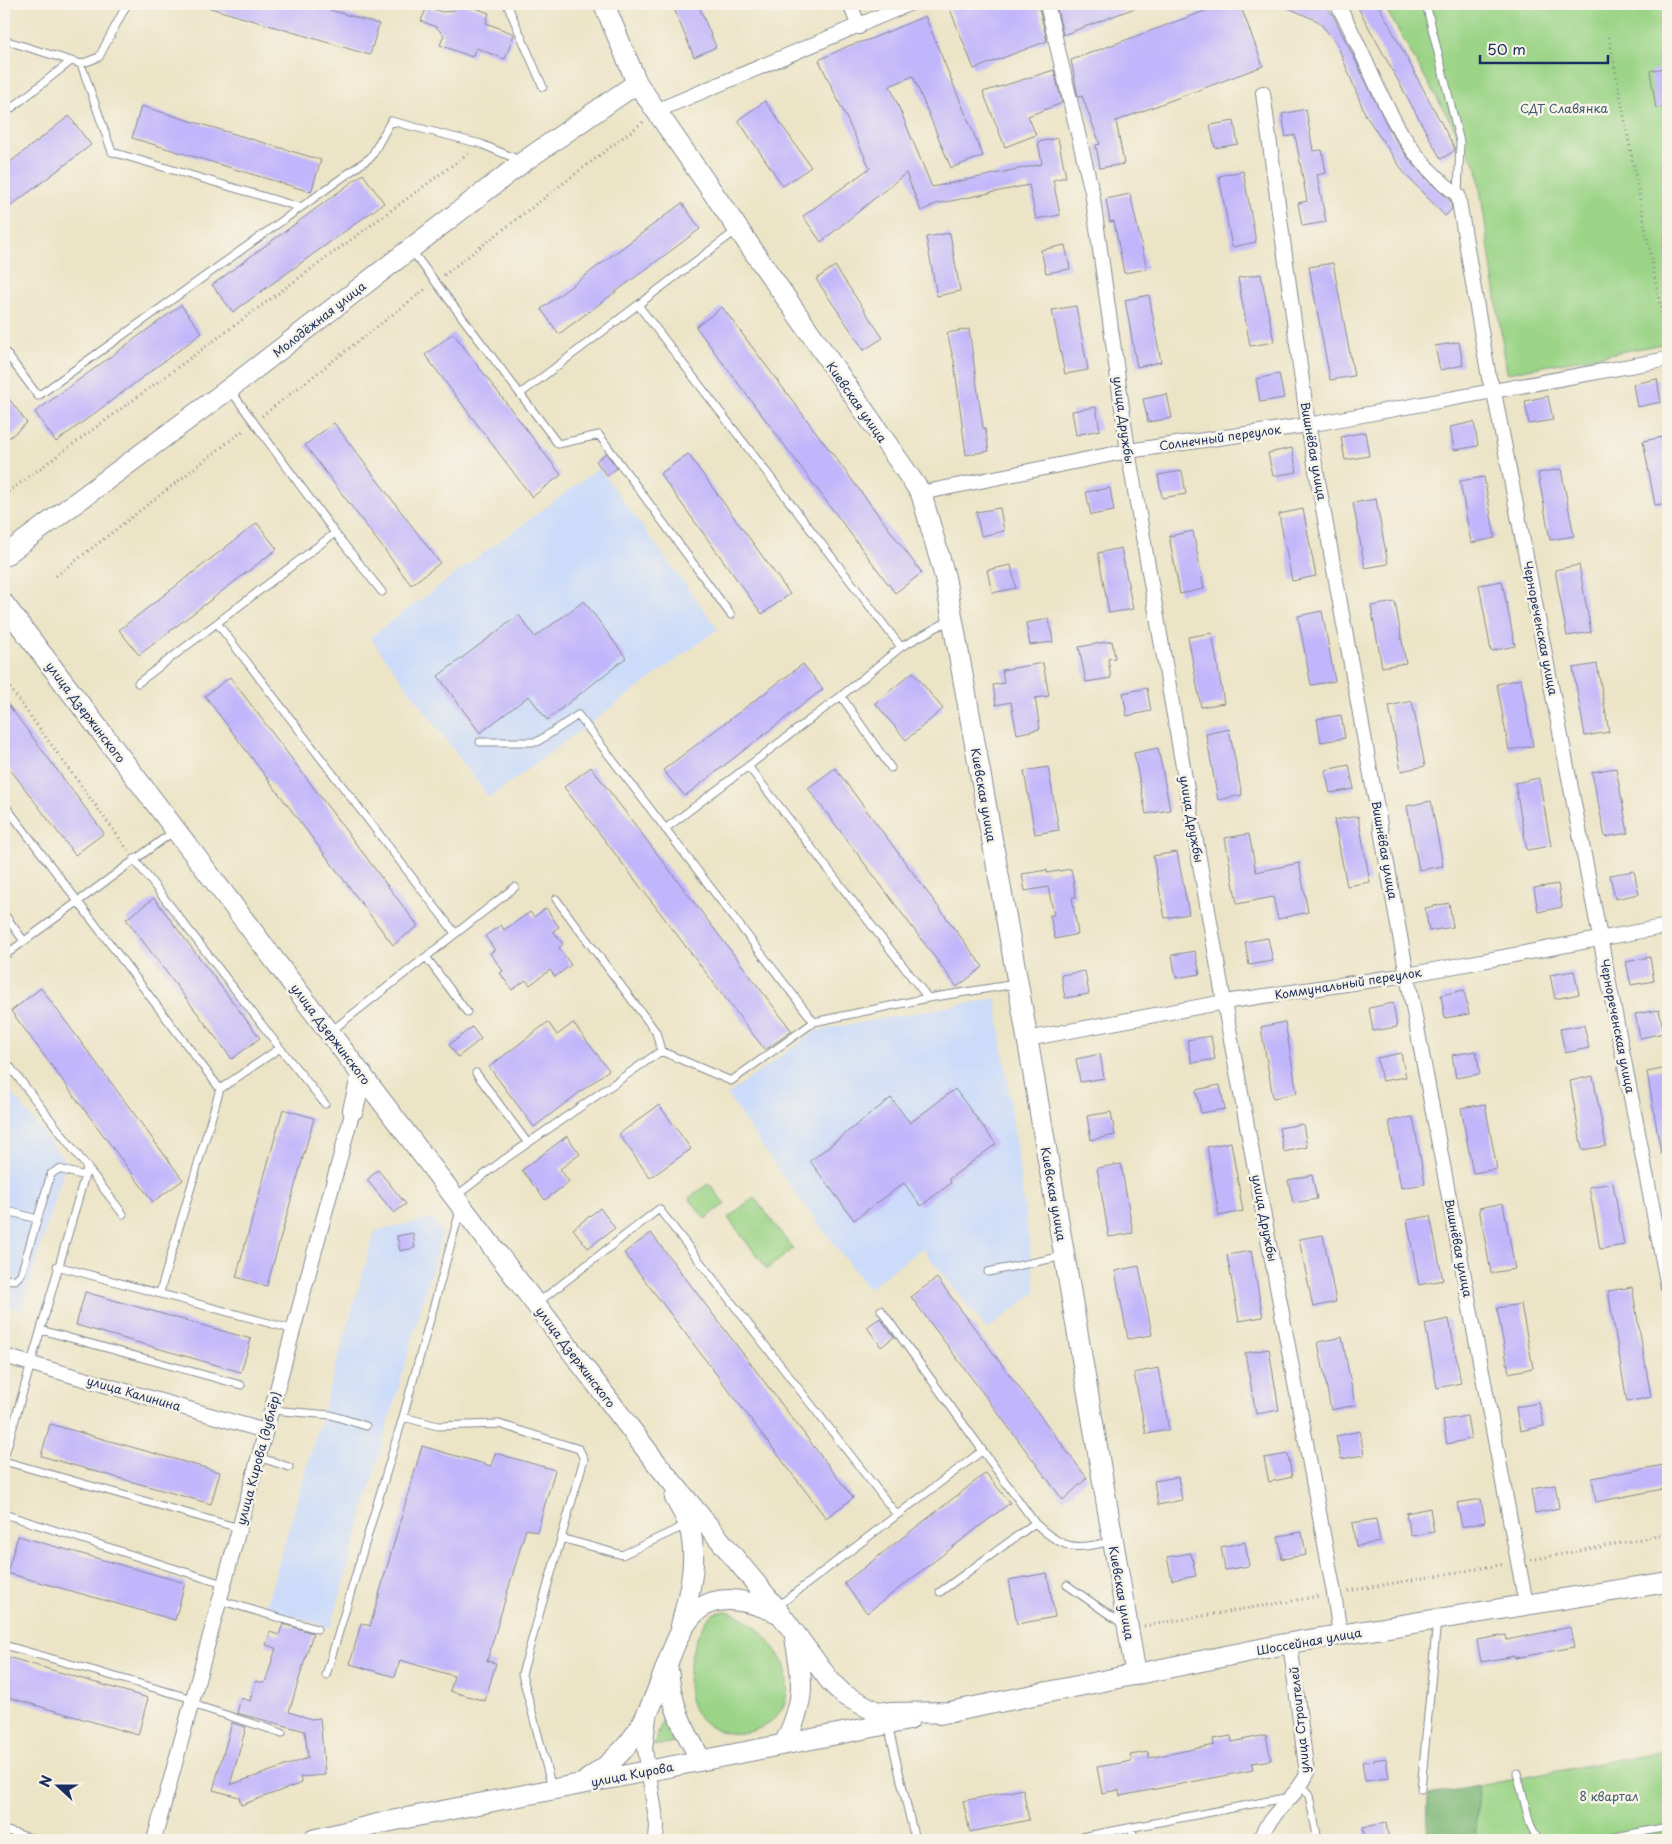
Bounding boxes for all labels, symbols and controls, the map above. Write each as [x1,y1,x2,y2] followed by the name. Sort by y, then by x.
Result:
[1480,32,1607,64] scale bar
[1487,37,1526,60] text: 50 m
[1520,99,1608,117] park label: СДТ Славянка
[269,277,370,361] street label: Молодёжная улица
[822,358,892,446] street label: Киевская улица
[1109,375,1139,465] street label: улица Дружбы
[1296,400,1332,502] street label: Вишнёвая улица
[1158,419,1283,454] street label: Солнечный переулок
[1519,559,1563,697] street label: Чернореченская улица
[42,658,130,767] street label: улица Дзержинского
[967,747,1001,844] street label: Киевская улица
[1175,774,1209,864] street label: улица Дружбы
[1367,799,1403,901] street label: Вишнёвая улица
[1596,957,1640,1095] street label: Чернореченская улица
[1273,962,1424,1003] street label: Коммунальный переулок
[287,980,375,1089] street label: улица Дзержинского
[1037,1146,1071,1243] street label: Киевская улица
[1248,1173,1282,1263] street label: улица Дружбы
[1441,1197,1477,1299] street label: Вишнёвая улица
[532,1303,620,1412] street label: улица Дзержинского
[85,1371,184,1415] street label: улица Калинина
[232,1389,284,1527] street label: улица Кирова (дублёр)
[1105,1545,1139,1642] street label: Киевская улица
[1255,1623,1363,1659] street label: Шоссейная улица
[1284,1666,1314,1774] street label: улица Строителей
[589,1757,675,1791] street label: улица Кирова
[32,1762,82,1812] north arrow
[34,1772,57,1790] text: N
[1579,1787,1639,1805] park label: 8 квартал

